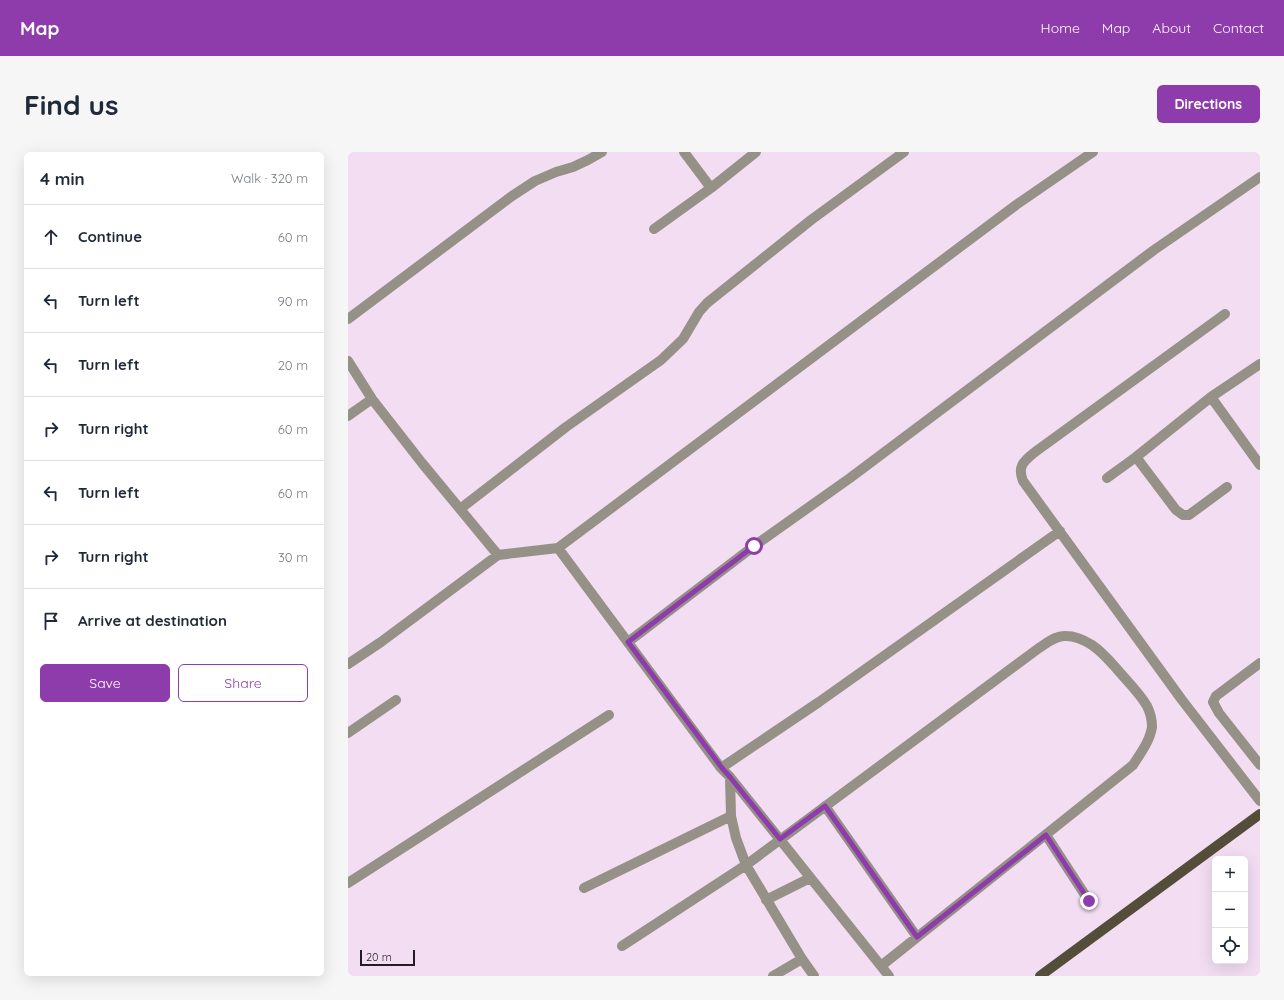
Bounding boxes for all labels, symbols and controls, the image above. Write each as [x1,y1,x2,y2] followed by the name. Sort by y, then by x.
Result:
[20,16,59,40] text: Map
[1041,19,1080,37] text: Home
[1102,19,1130,37] text: Map
[1152,19,1191,37] text: About
[1213,19,1264,37] text: Contact
[1157,85,1260,123] button: Directions
[24,87,118,122] text: Find us
[40,168,85,189] text: 4 min
[231,170,308,186] text: Walk · 320 m
[40,226,62,248] icon: ahead
[78,227,142,246] text: Continue
[278,229,308,245] text: 60 m
[40,290,62,312] icon: left
[78,291,140,310] text: Turn left
[278,293,308,309] text: 90 m
[40,354,62,376] icon: left
[78,355,140,374] text: Turn left
[278,357,308,373] text: 20 m
[40,418,62,440] icon: right
[78,419,149,438] text: Turn right
[278,421,308,437] text: 60 m
[40,482,62,504] icon: left
[78,483,140,502] text: Turn left
[278,485,308,501] text: 60 m
[745,537,763,555] route start
[40,546,62,568] icon: right
[78,547,149,566] text: Turn right
[278,549,308,565] text: 30 m
[40,610,62,632] icon: arrive
[78,611,227,630] text: Arrive at destination
[40,664,170,702] button: Save
[178,664,308,702] button: Share
[1212,856,1248,964] map controls
[1212,856,1248,892] button: +
[1080,892,1098,910] route end
[1212,892,1248,928] button: −
[1212,928,1248,964] button: locate
[360,948,415,967] scale bar
[366,950,392,964] text: 20 m

